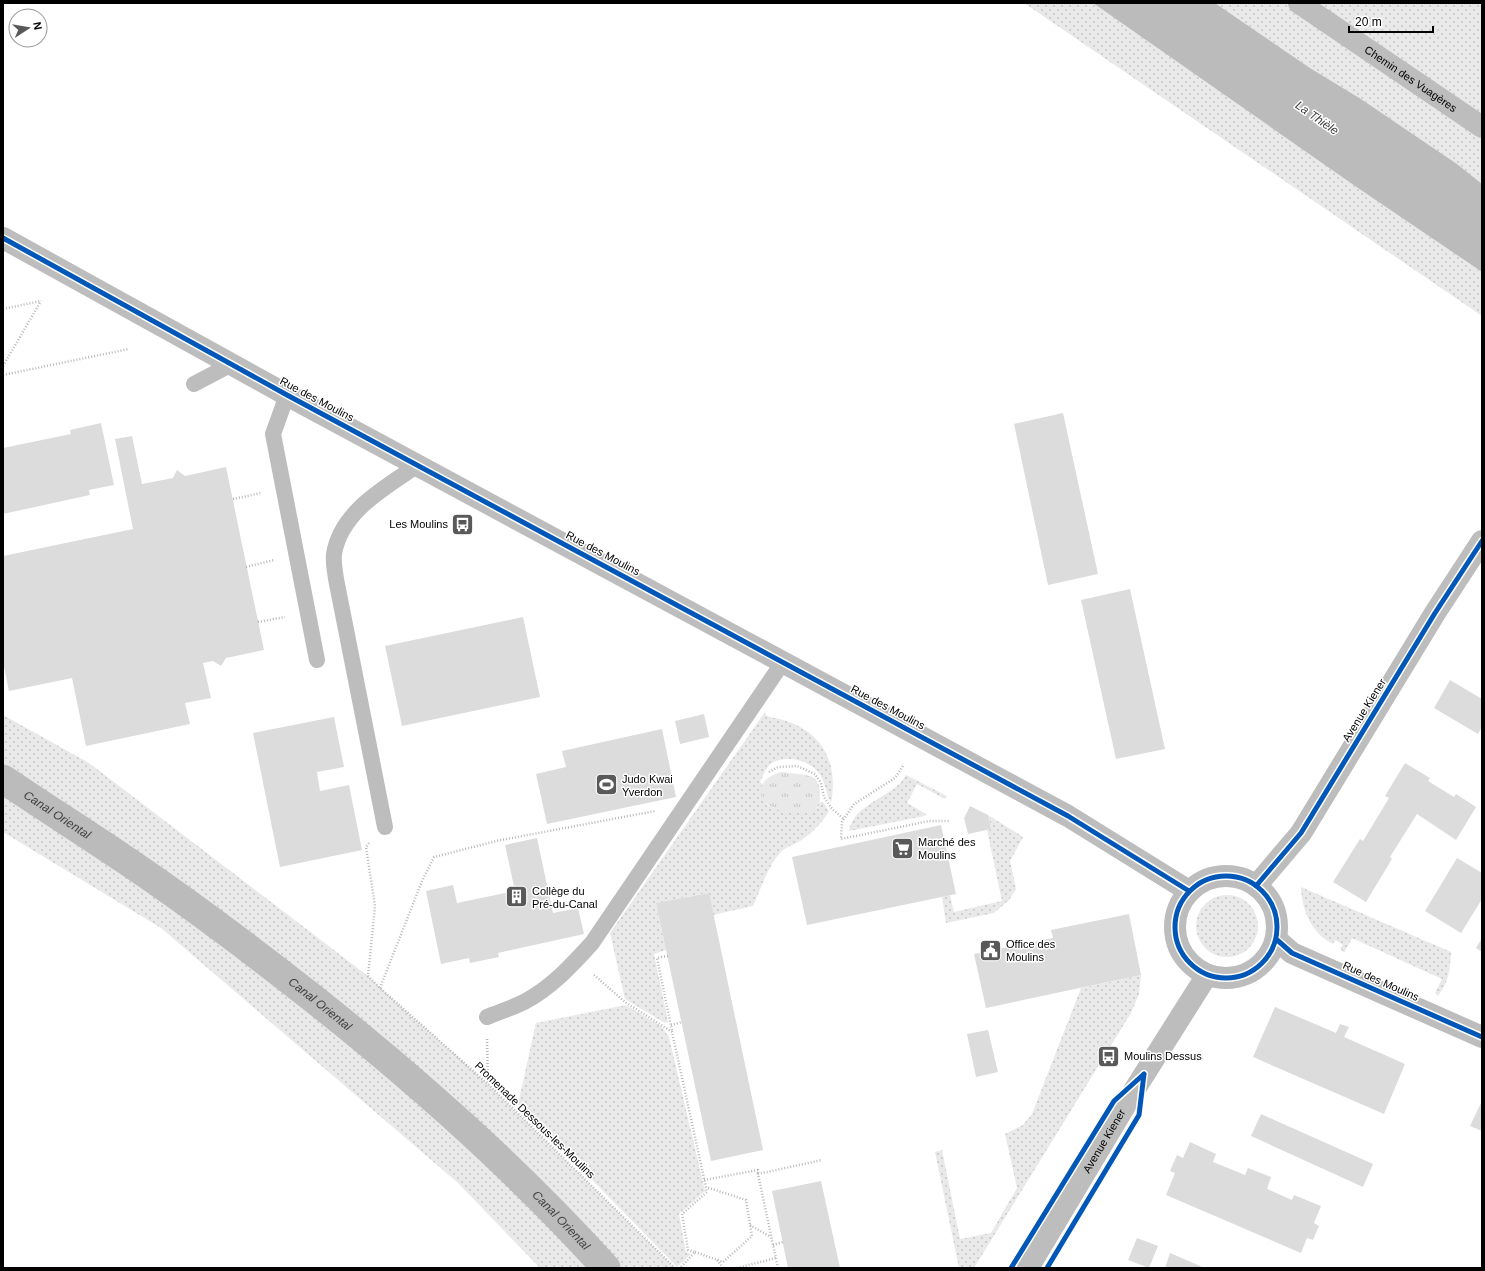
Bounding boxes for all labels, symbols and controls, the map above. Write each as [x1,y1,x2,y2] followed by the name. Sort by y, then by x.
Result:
[8,8,48,48] north arrow
[1349,8,1433,34] scale bar
[1355,15,1382,29] text: 20 m
[31,21,44,31] text: N
[1362,43,1459,114] street label: Chemin des Vuagères
[1293,98,1341,138] water label: La Thièle
[278,374,356,424] street label: Rue des Moulins
[450,511,476,537] bus stop icon: Les Moulins
[389,518,448,530] place label: Les Moulins
[564,528,642,578] street label: Rue des Moulins
[1340,676,1388,744] street label: Avenue Kiener
[849,682,927,732] street label: Rue des Moulins
[593,772,619,798] sports icon: Judo Kwai Yverdon
[622,773,673,798] place label: Judo Kwai Yverdon
[21,788,93,842] water label: Canal Oriental
[889,835,915,861] supermarket icon: Marché des Moulins
[918,836,976,861] place label: Marché des Moulins
[504,884,530,910] building icon: Collège du Pré-du-Canal
[532,885,597,910] place label: Collège du Pré-du-Canal
[977,937,1003,963] public building icon: Office des Moulins
[1006,938,1056,963] place label: Office des Moulins
[1341,959,1421,1003] street label: Rue des Moulins
[286,975,355,1034] water label: Canal Oriental
[1096,1043,1122,1069] bus stop icon: Moulins Dessus
[1124,1050,1202,1062] place label: Moulins Dessus
[473,1059,598,1181] street label: Promenade Dessous-les-Moulins
[1080,1107,1128,1175] street label: Avenue Kiener
[529,1188,593,1253] water label: Canal Oriental

